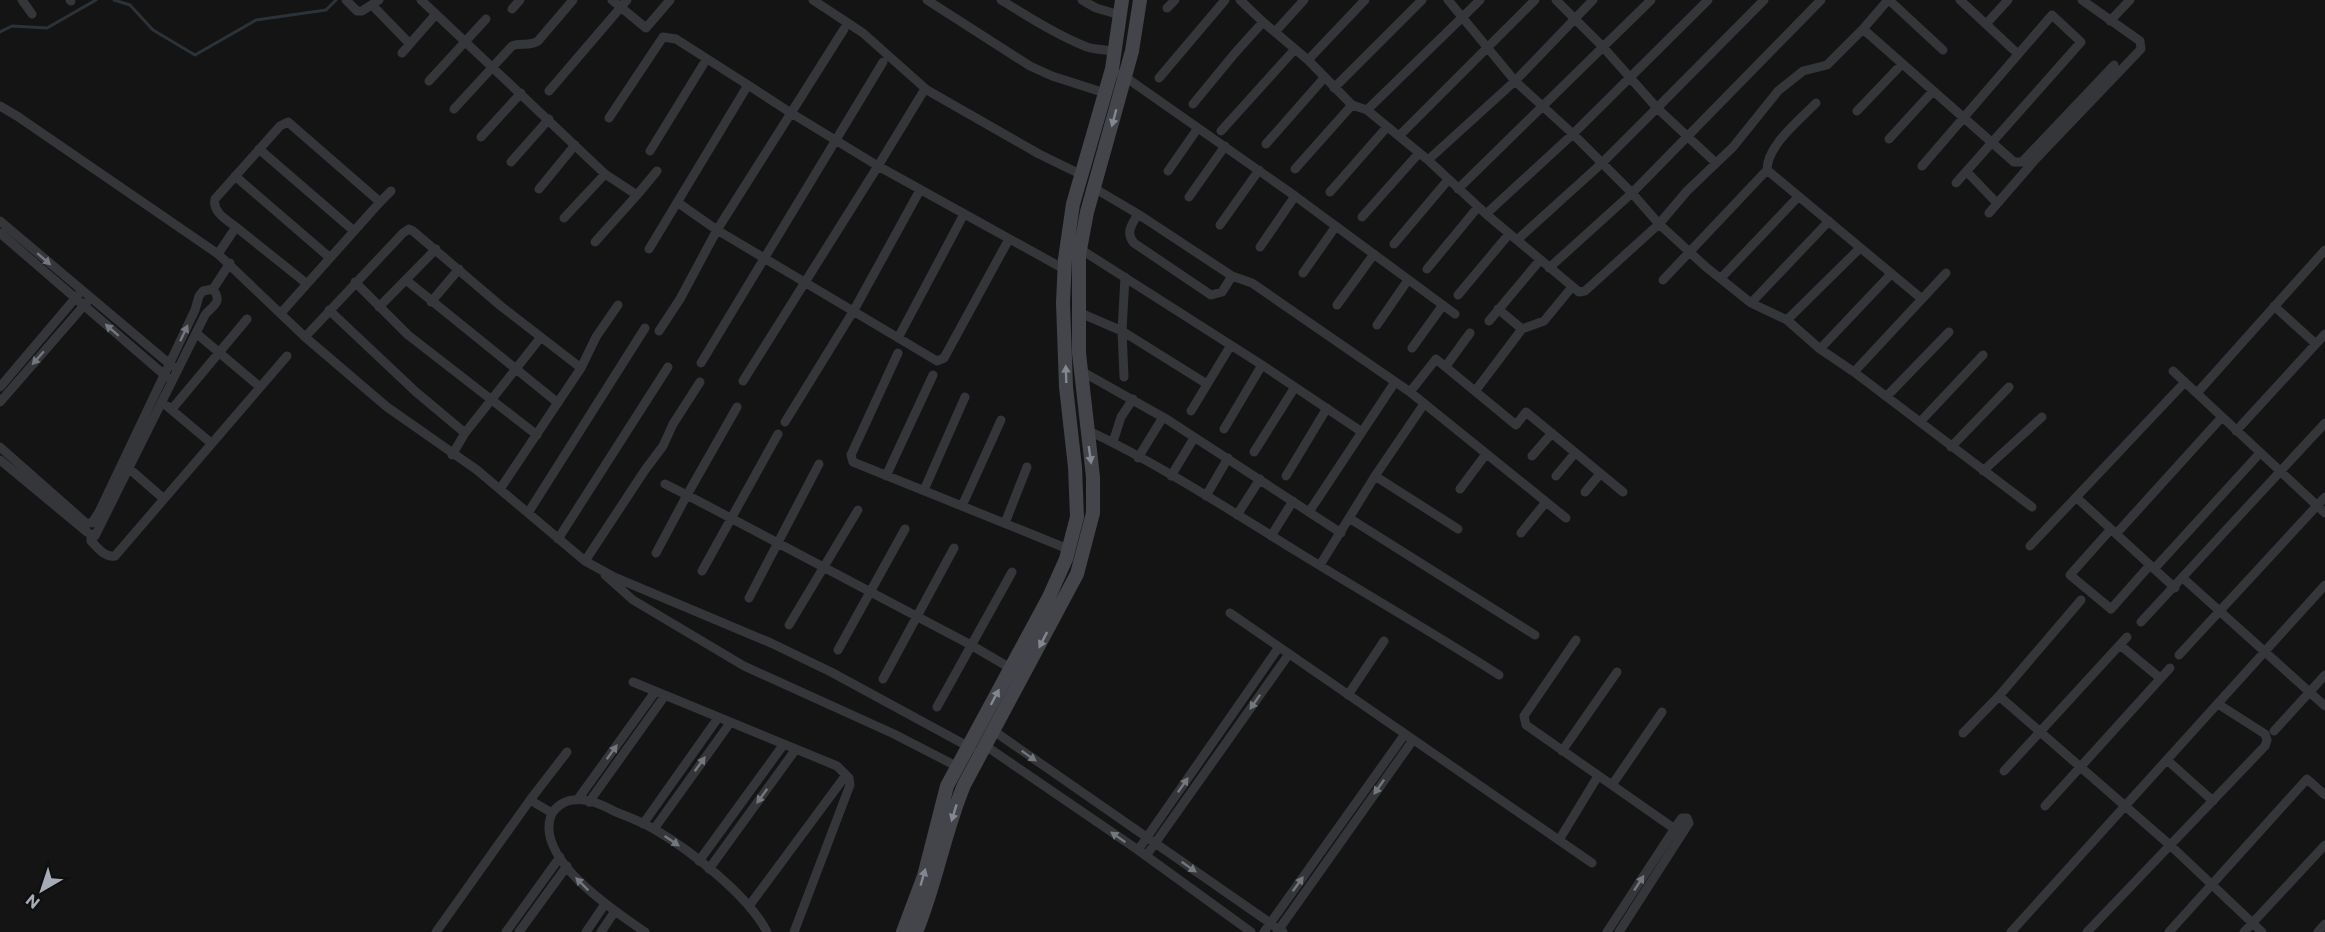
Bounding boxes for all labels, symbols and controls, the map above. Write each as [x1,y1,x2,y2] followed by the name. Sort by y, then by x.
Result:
[1109,110,1118,128] one-way arrow
[36,252,51,265] one-way arrow
[104,323,120,336] one-way arrow
[180,324,189,341] one-way arrow
[32,350,45,365] one-way arrow
[1061,365,1070,384] one-way arrow
[1085,446,1094,465] one-way arrow
[1038,631,1048,648] one-way arrow
[989,688,999,706] one-way arrow
[1249,693,1261,709] one-way arrow
[606,744,618,760] one-way arrow
[1021,750,1037,762] one-way arrow
[694,757,706,773] one-way arrow
[1176,777,1188,792] one-way arrow
[1373,779,1385,795] one-way arrow
[756,787,768,803] one-way arrow
[948,804,958,822] one-way arrow
[1110,832,1126,843] one-way arrow
[663,836,680,847] one-way arrow
[12,860,72,920] north arrow
[1181,861,1197,873] one-way arrow
[919,868,928,886] one-way arrow
[1633,875,1644,891] one-way arrow
[576,877,590,891] one-way arrow
[1291,877,1303,892] one-way arrow
[22,891,43,913] text: N

